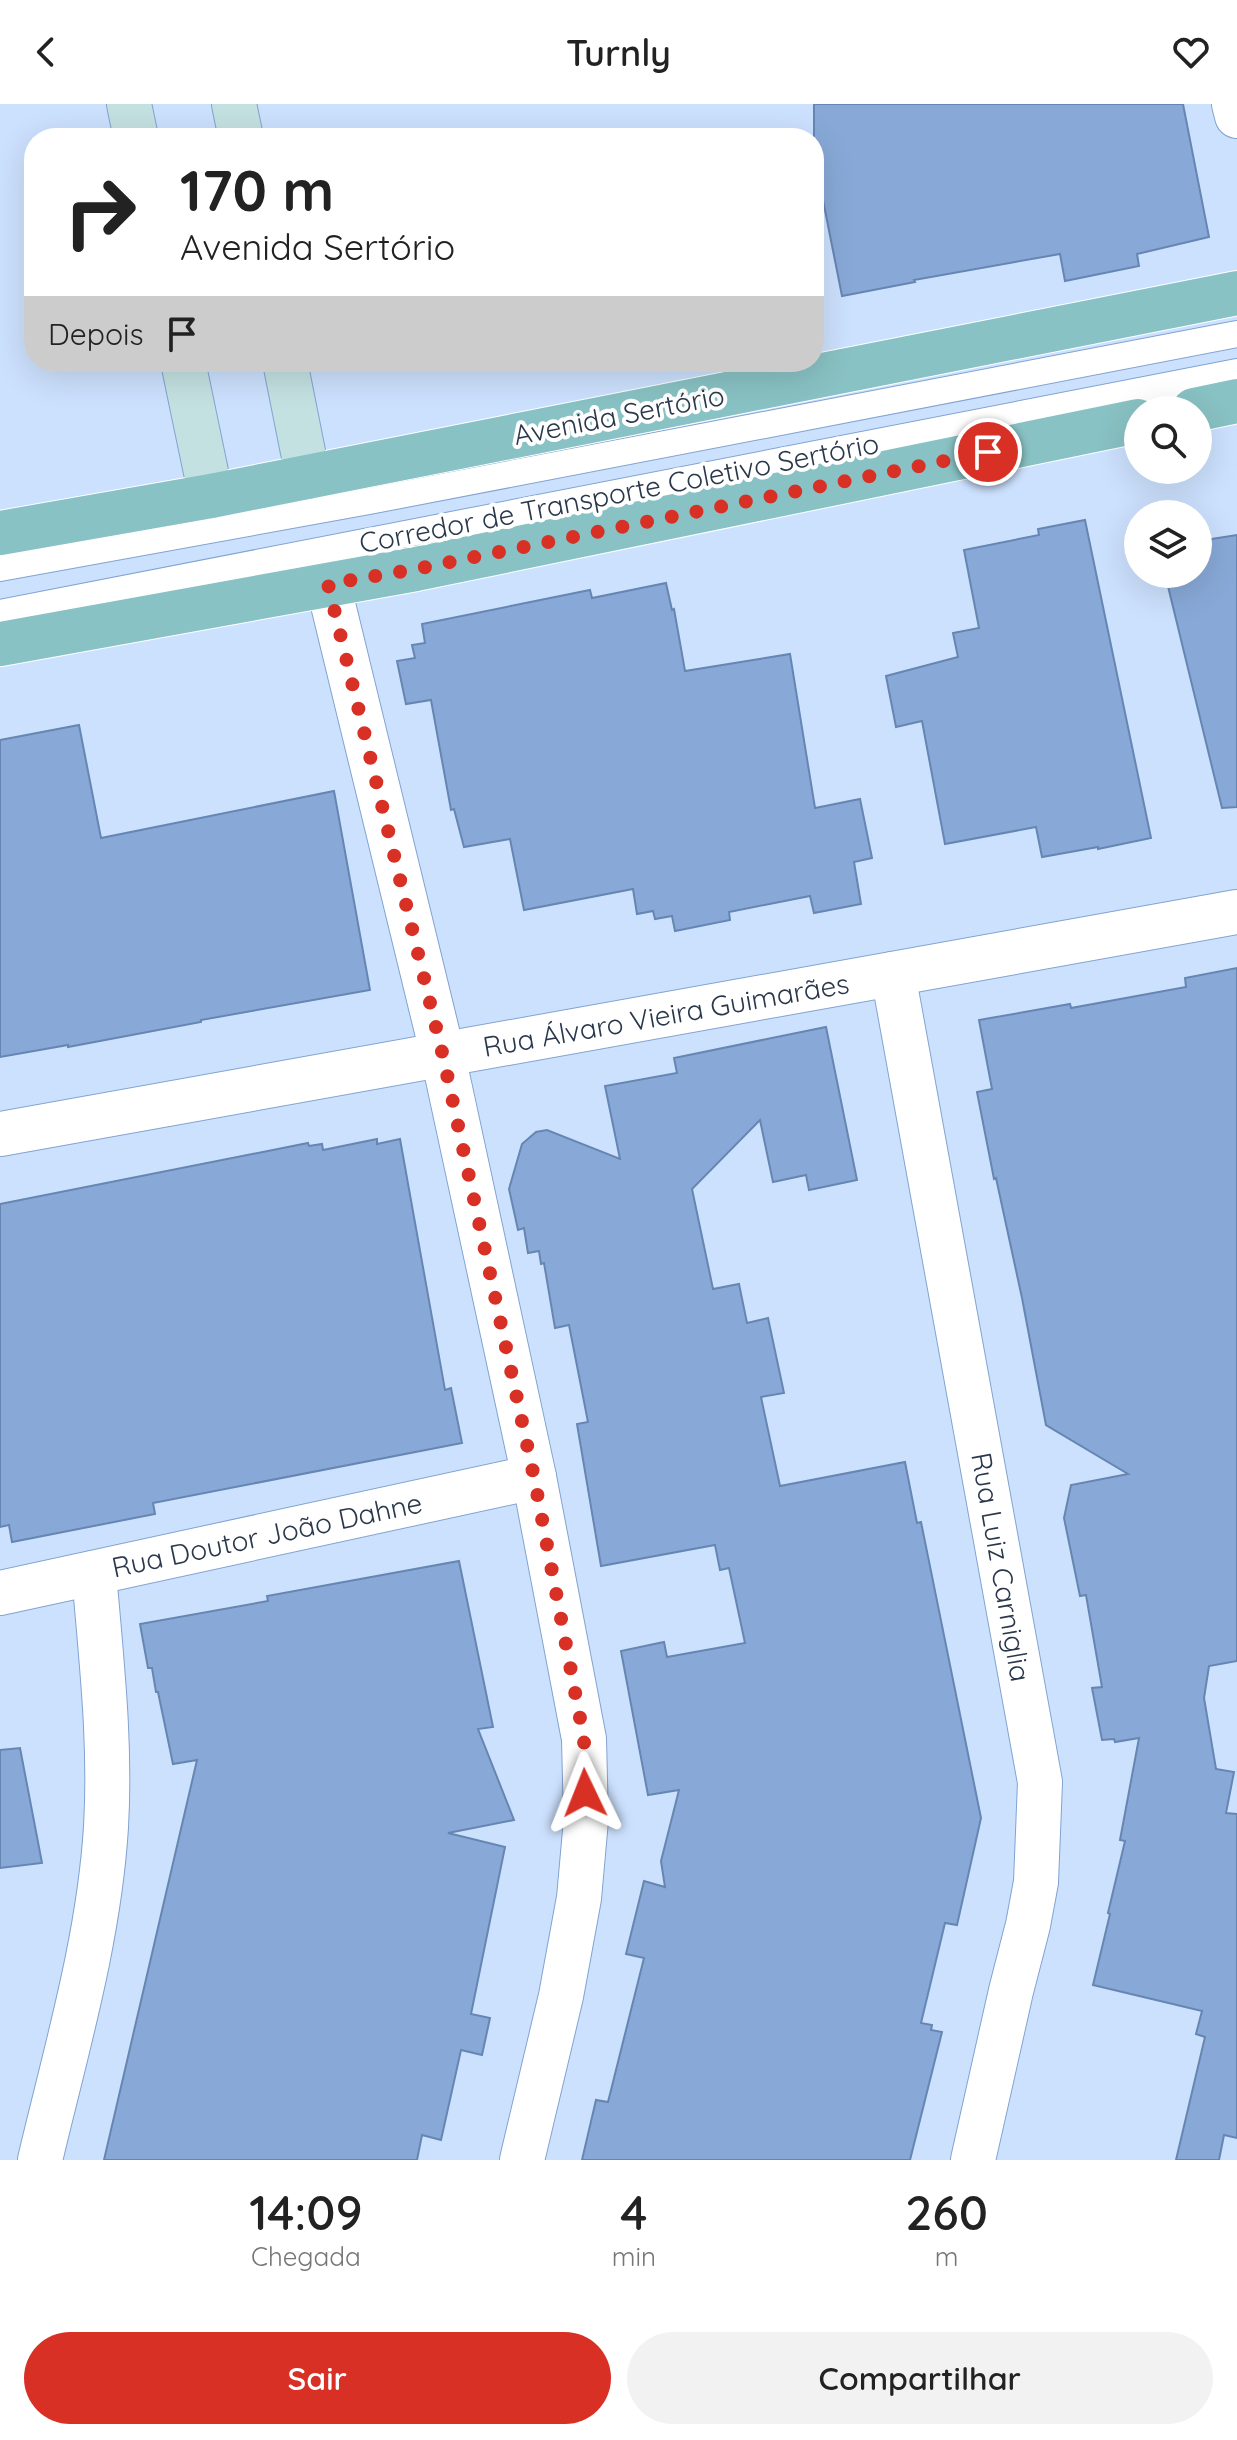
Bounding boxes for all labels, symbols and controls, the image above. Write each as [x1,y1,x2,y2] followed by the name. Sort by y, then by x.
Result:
[24,30,68,74] icon: back
[566,30,671,75] text: Turnly
[1169,30,1213,74] icon: heart
[180,155,334,225] text: 170 m
[48,160,152,264] icon: right
[180,224,455,269] text: Avenida Sertório
[160,312,204,356] icon: arrive
[48,315,144,353] text: Depois
[511,377,727,452] street label: Avenida Sertório
[1124,396,1212,588] map controls
[1124,396,1212,484] button: search
[954,418,1022,486] pin
[356,425,882,560] street label: Corredor de Transporte Coletivo Sertório
[966,430,1010,474] icon: arrive
[1124,500,1212,588] button: layers
[480,965,852,1064] street label: Rua Álvaro Vieira Guimarães
[964,1450,1039,1684] street label: Rua Luiz Carniglia
[109,1485,425,1585] street label: Rua Doutor João Dahne
[543,1751,627,1835] position arrow
[249,2182,363,2242] text: 14:09
[620,2182,648,2242] text: 4
[905,2182,988,2242] text: 260
[251,2240,361,2273] text: Chegada
[612,2240,656,2273] text: min
[935,2240,958,2273] text: m
[24,2332,611,2424] button: Sair
[627,2332,1213,2424] button: Compartilhar

